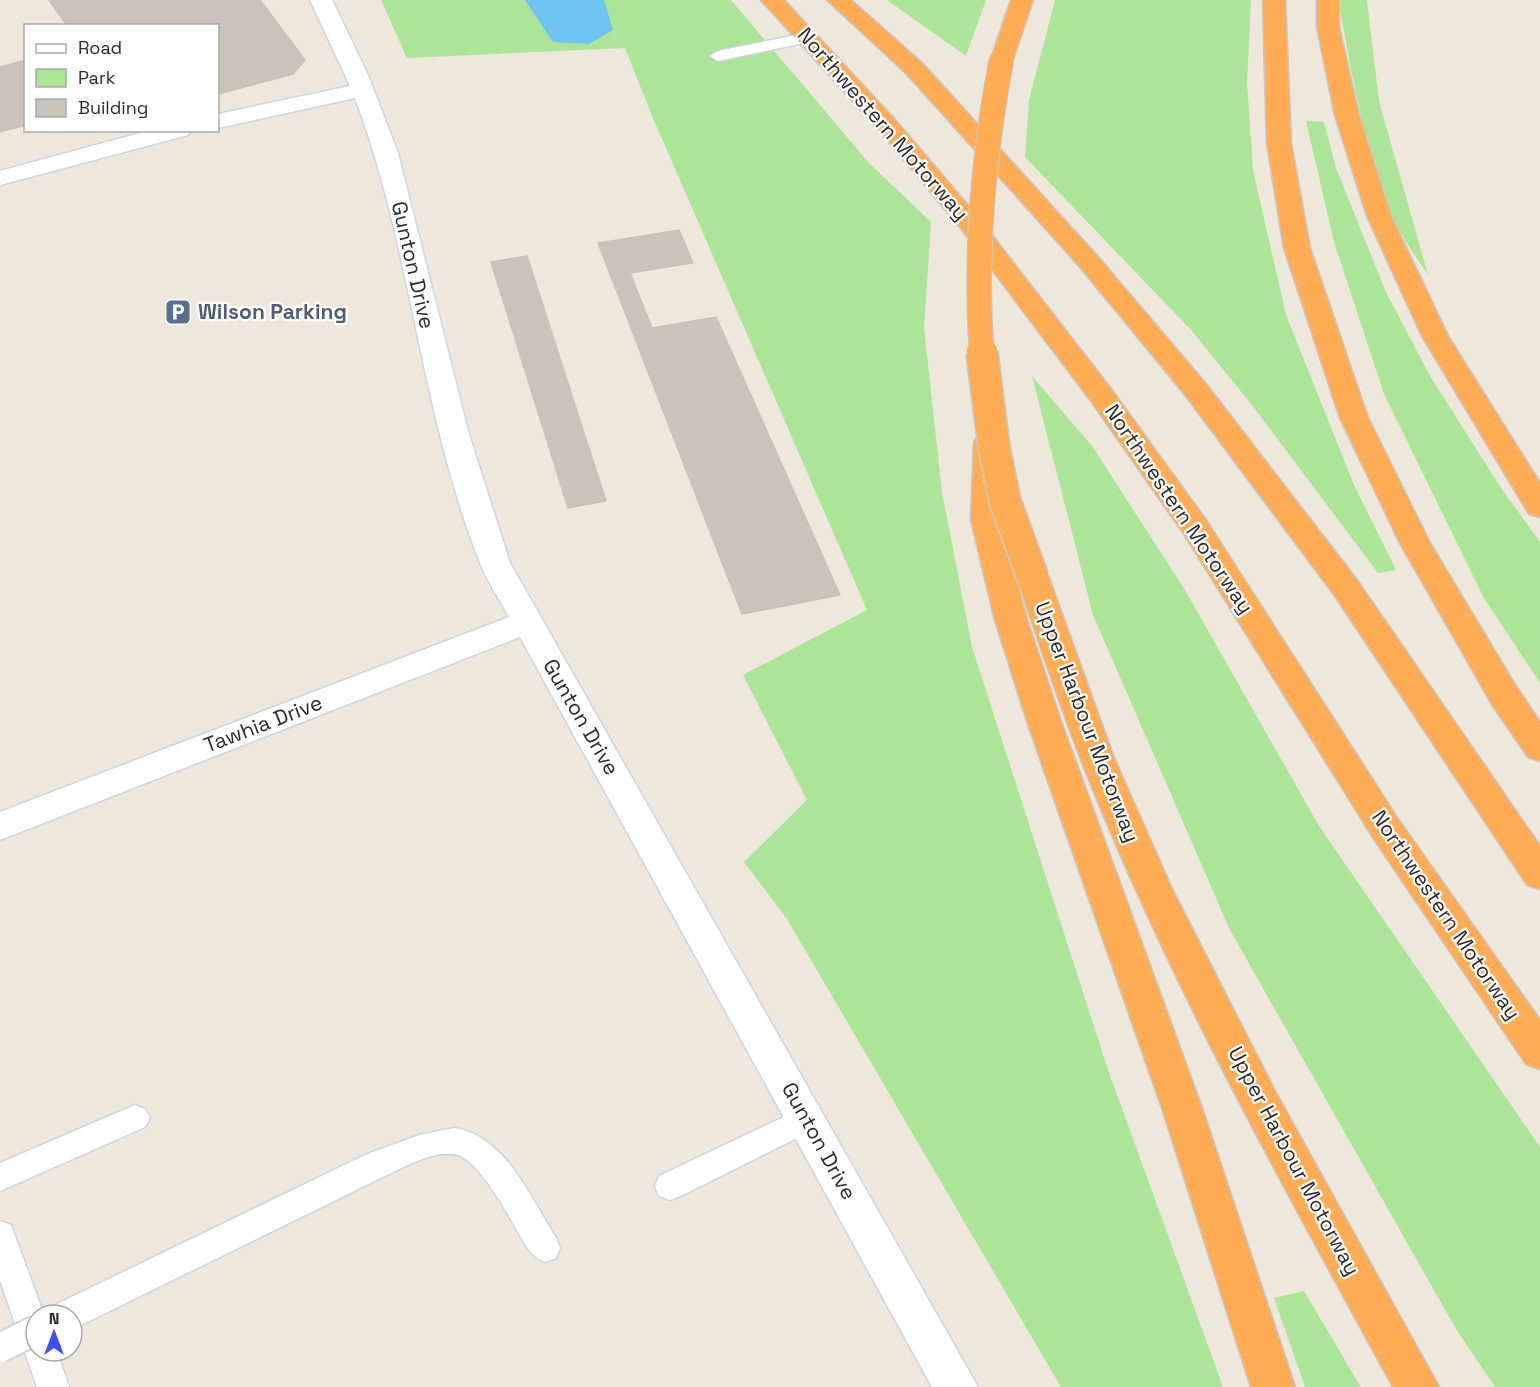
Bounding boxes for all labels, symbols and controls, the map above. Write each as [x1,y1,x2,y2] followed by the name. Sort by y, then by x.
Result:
[792,22,975,226] street label: Northwestern Motorway
[24,24,219,132] legend
[78,36,122,59] text: Road
[78,66,116,89] text: Park
[78,96,148,119] text: Building
[386,198,441,331] street label: Gunton Drive
[163,297,193,327] parking icon: Wilson Parking
[198,298,347,325] place label: Wilson Parking
[1099,399,1260,619] street label: Northwestern Motorway
[1029,598,1146,846] street label: Upper Harbour Motorway
[537,654,626,780] street label: Gunton Drive
[200,689,326,759] street label: Tawhia Drive
[1366,805,1527,1025] street label: Northwestern Motorway
[1223,1042,1366,1280] street label: Upper Harbour Motorway
[776,1077,863,1204] street label: Gunton Drive
[24,1303,84,1363] north arrow
[49,1308,59,1329] text: N

